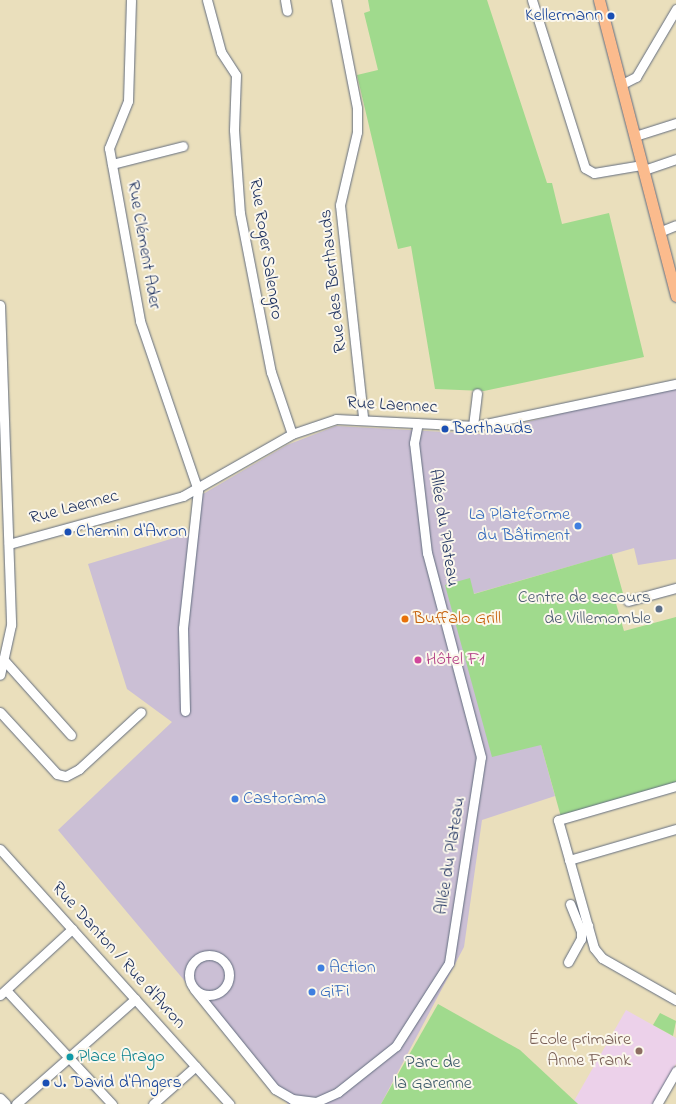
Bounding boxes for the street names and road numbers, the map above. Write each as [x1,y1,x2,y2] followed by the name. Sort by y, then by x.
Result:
[243,177,287,321] street label: Rue Roger Salengro
[121,179,165,311] street label: Rue Clément Ader
[316,208,352,354] street label: Rue des Berthauds
[346,393,438,419] street label: Rue Laennec
[423,468,463,588] street label: Allée du Plateau
[27,486,121,530] street label: Rue Laennec
[431,796,471,916] street label: Allée du Plateau
[46,878,190,1034] street label: Rue Danton / Rue d'Avron

